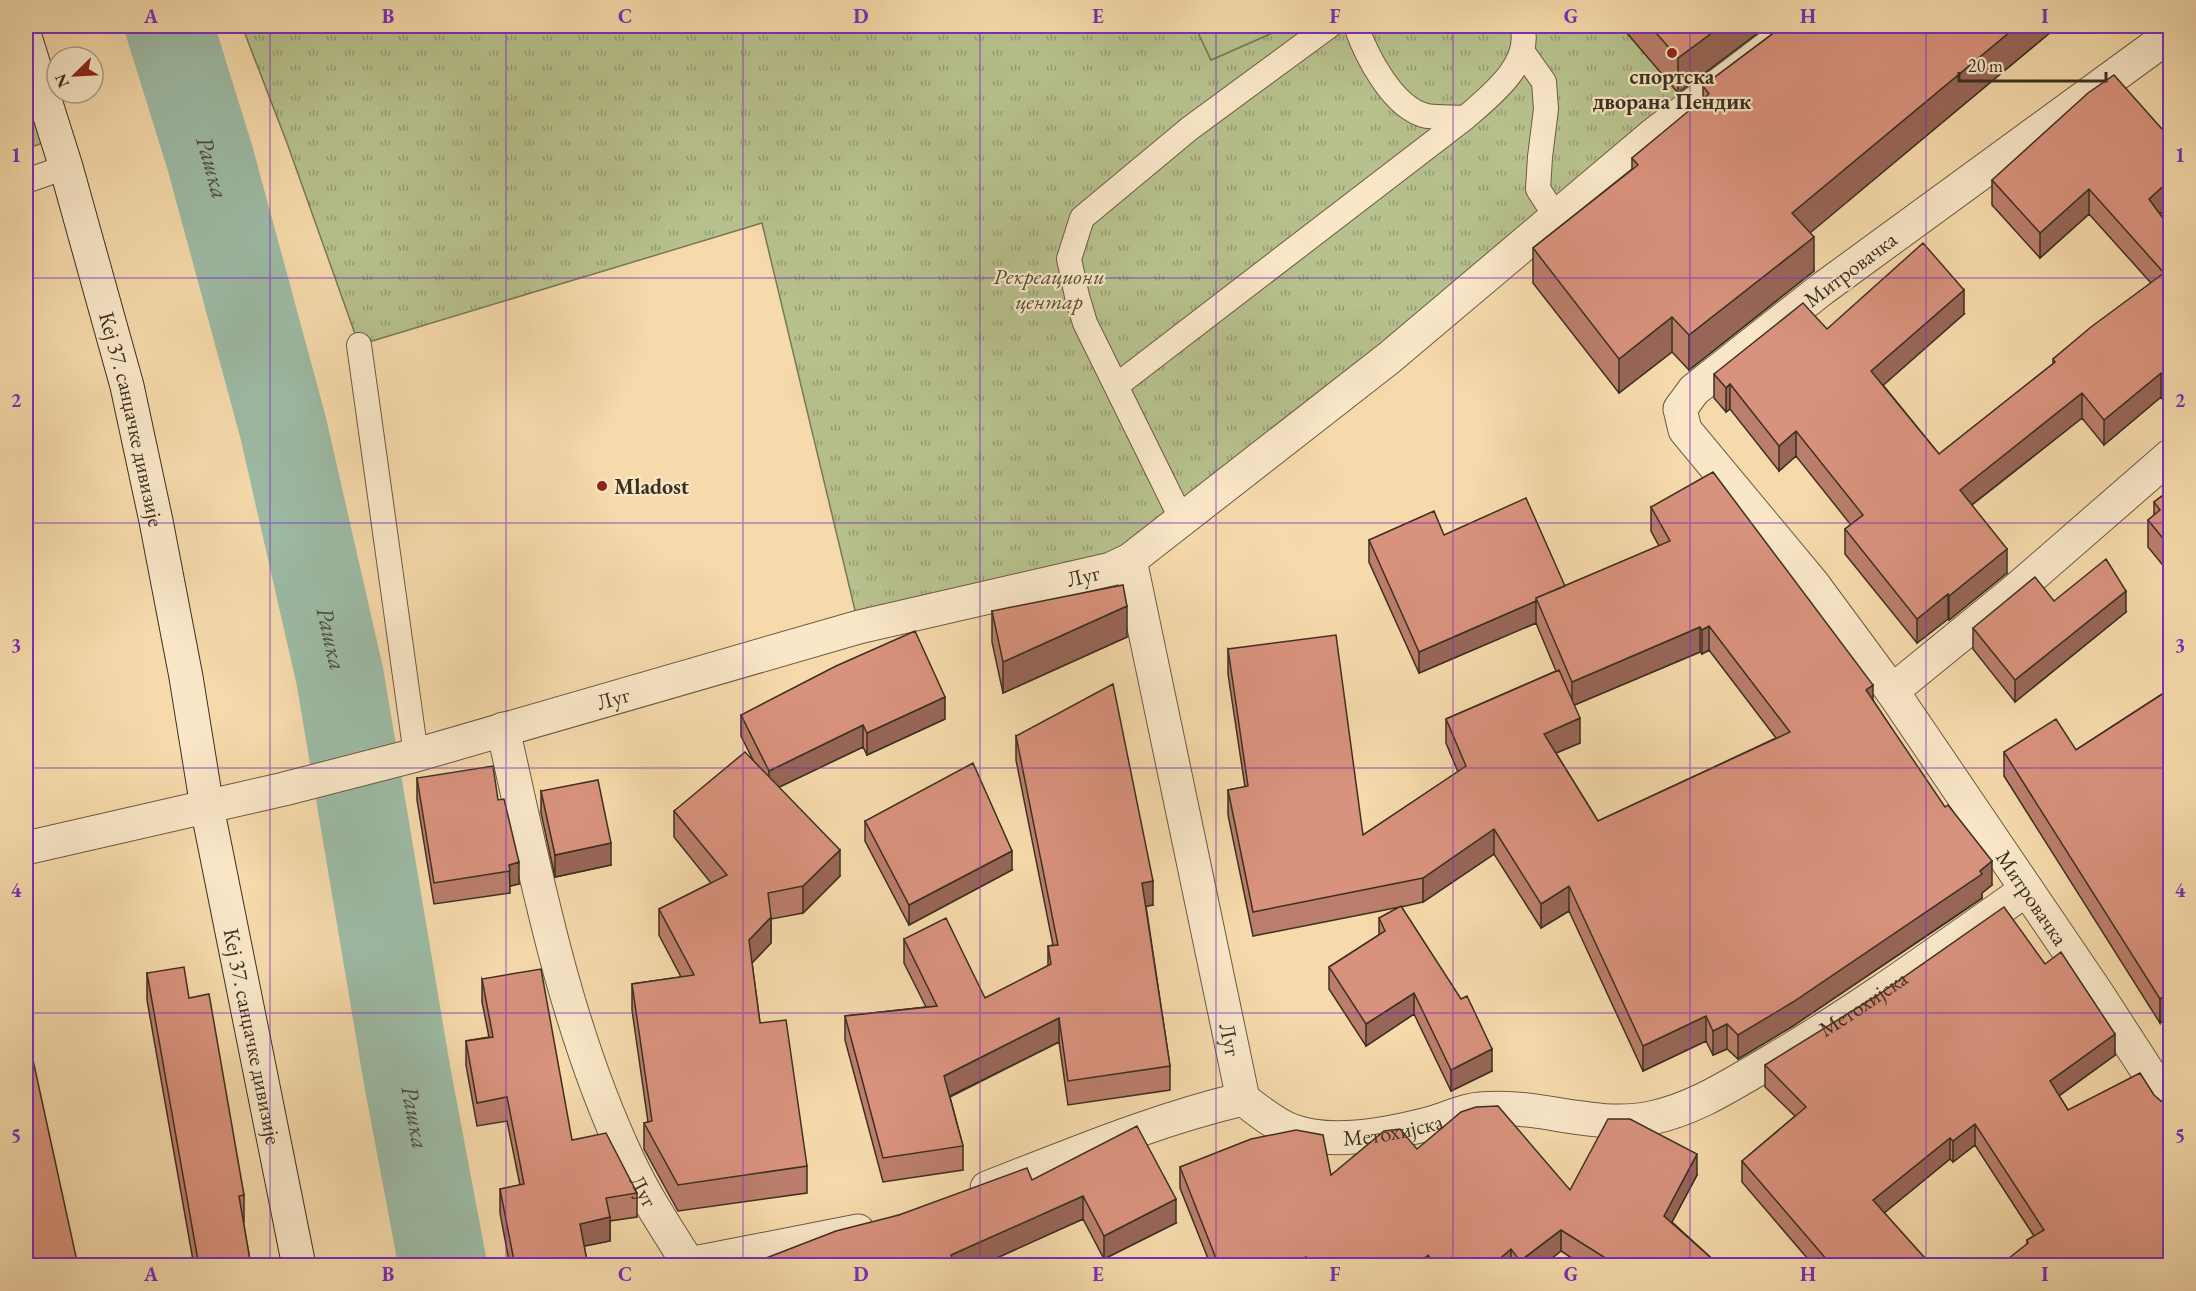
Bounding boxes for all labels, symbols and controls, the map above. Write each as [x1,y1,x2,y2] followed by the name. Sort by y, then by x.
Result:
[143,3,159,29] text: A
[382,3,394,29] text: B
[618,3,632,29] text: C
[853,3,869,29] text: D
[1092,3,1104,29] text: E
[1330,3,1341,29] text: F
[1564,3,1578,29] text: G
[1800,3,1816,29] text: H
[2041,3,2049,29] text: I
[45,45,105,105] north arrow
[1959,45,2106,83] scale bar
[1665,46,1679,60] marker: спортска дворана Пендик
[1968,54,2003,77] text: 20 m
[1593,62,1752,116] place label: спортска дворана Пендик
[50,71,74,91] text: N
[189,132,236,202] water label: Рашка
[11,142,21,168] text: 1
[2175,142,2185,168] text: 1
[1798,225,1903,314] street label: Митровачка
[993,262,1105,316] park label: Рекреациони центар
[92,309,171,530] street label: Кеј 37. санџачке дивизије
[11,387,22,413] text: 2
[2175,387,2186,413] text: 2
[614,472,690,501] place label: Mladost
[595,479,609,493] marker: Mladost
[1064,558,1103,594] street label: Луг
[310,604,354,673] water label: Рашка
[11,632,21,658] text: 3
[2175,632,2185,658] text: 3
[593,680,633,717] street label: Луг
[1989,844,2075,951] street label: Митровачка
[11,877,22,903] text: 4
[2175,877,2186,903] text: 4
[217,926,288,1148] street label: Кеј 37. санџачке дивизије
[1813,964,1913,1044] street label: Метохијска
[1212,1021,1248,1059] street label: Луг
[394,1083,437,1151] water label: Рашка
[1342,1106,1447,1153] street label: Метохијска
[11,1122,21,1148] text: 5
[2175,1122,2185,1148] text: 5
[622,1169,664,1213] street label: Луг
[143,1261,159,1287] text: A
[382,1261,394,1287] text: B
[618,1261,632,1287] text: C
[853,1261,869,1287] text: D
[1092,1261,1104,1287] text: E
[1330,1261,1341,1287] text: F
[1564,1261,1578,1287] text: G
[1800,1261,1816,1287] text: H
[2041,1261,2049,1287] text: I

